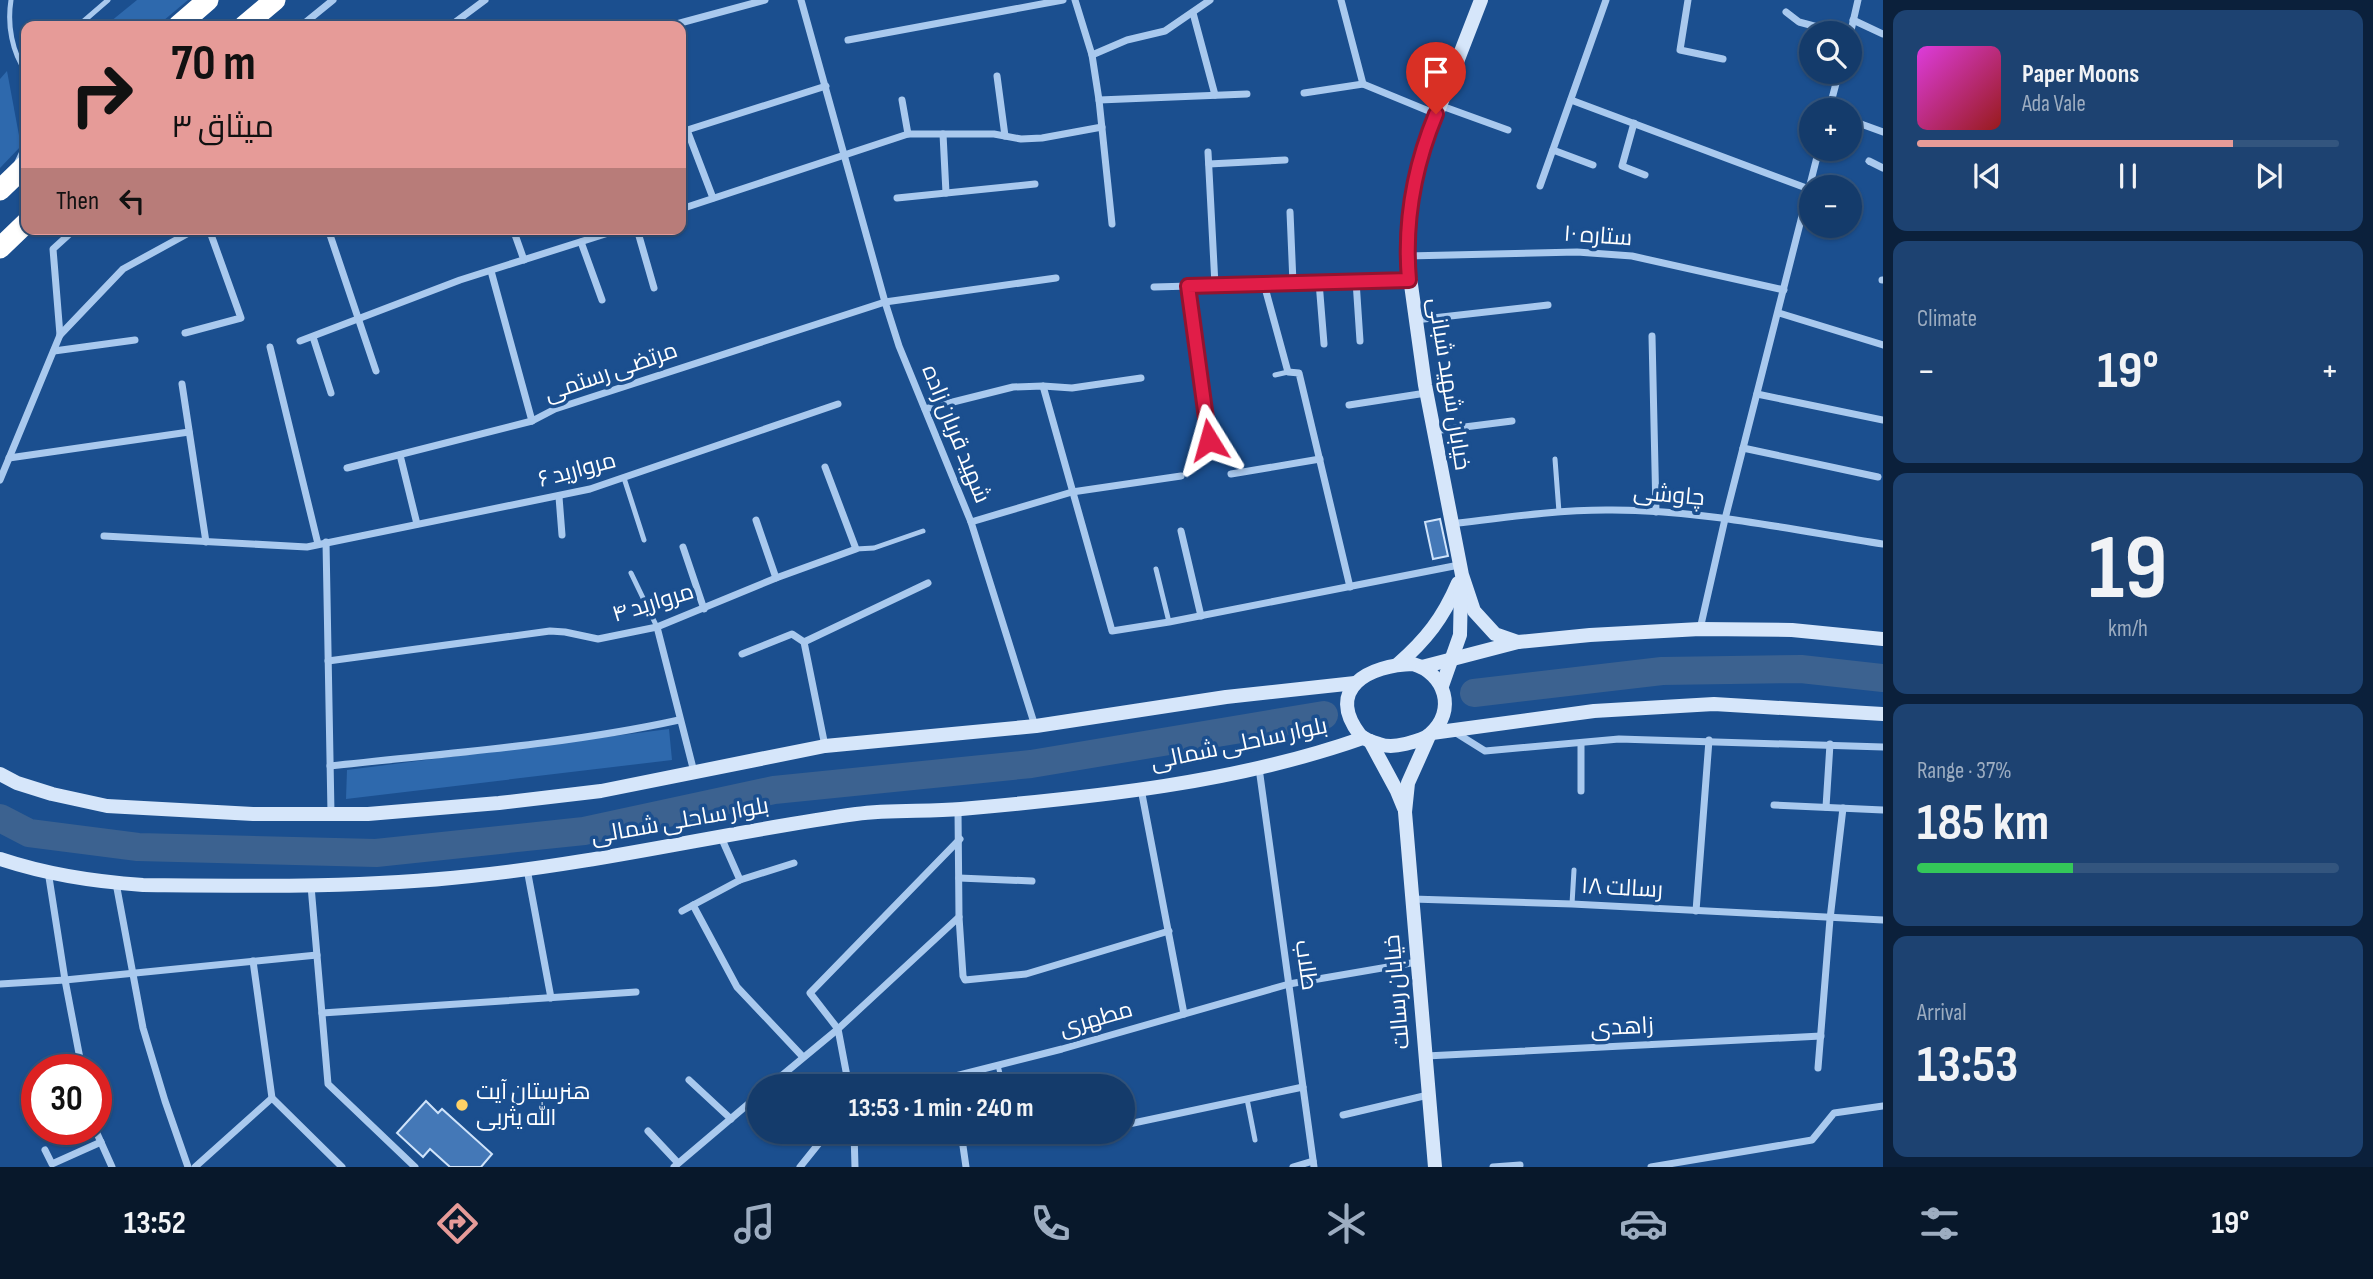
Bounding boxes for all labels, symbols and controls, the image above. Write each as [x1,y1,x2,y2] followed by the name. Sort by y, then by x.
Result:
[1799,21,1862,238] map controls
[1799,21,1862,84] button: search
[171,35,256,94] text: 70 m
[1406,42,1466,114] pin
[56,49,147,140] icon: right
[1417,53,1455,91] icon: arrive
[2022,59,2139,90] text: Paper Moons
[2022,90,2086,118] text: Ada Vale
[1799,98,1862,161] button: +
[171,108,274,147] text: میثاق ۳
[1968,157,2006,195] icon: previous
[2109,157,2147,195] icon: pause
[2250,157,2288,195] icon: next
[1799,175,1862,238] button: −
[113,182,151,220] icon: left
[56,186,99,217] text: Then
[1563,220,1633,252] street label: ستاره ۱۰
[1422,296,1476,472] street label: خیابان شهید شبانی
[1917,305,1977,333] text: Climate
[541,336,681,408] street label: مرتضی رستمی
[2097,340,2159,403] text: 19°
[1917,349,1936,394] text: −
[2320,349,2339,394] text: +
[916,361,996,507] street label: شهید قربان زاده
[1172,403,1246,477] position arrow
[535,446,619,494] street label: مروارید ۶
[1632,478,1706,512] street label: چاوشی
[2089,515,2167,624] text: 19
[609,577,697,629] street label: مروارید ۴
[2108,615,2148,643] text: km/h
[1148,712,1330,776] street label: بلوار ساحلی شمالی
[1917,757,2012,785] text: Range · 37%
[589,792,771,850] street label: بلوار ساحلی شمالی
[1917,792,2049,855] text: 185 km
[1580,872,1664,904] street label: رسالت ۱۸
[1378,933,1416,1051] street label: خیابان رسالت
[1289,938,1323,992] street label: طلاب
[1056,995,1136,1043] street label: مطهری
[1917,999,1966,1027] text: Arrival
[1590,1011,1654,1043] street label: زاهدی
[1917,1034,2018,1097] text: 13:53
[21,1054,112,1145] speed limit sign: 30
[476,1078,591,1132] place label: هنرستان آیت الله یثربی
[849,1093,1033,1124] text: 13:53 · 1 min · 240 m
[454,1097,470,1113] marker: هنرستان آیت الله یثربی
[433,1199,482,1248] icon: directions
[730,1199,779,1248] icon: music
[1026,1199,1075,1248] icon: phone
[1322,1199,1371,1248] icon: climate
[1619,1199,1668,1248] icon: car
[1915,1199,1964,1248] icon: filters
[124,1204,186,1243] text: 13:52
[2212,1204,2249,1243] text: 19°

